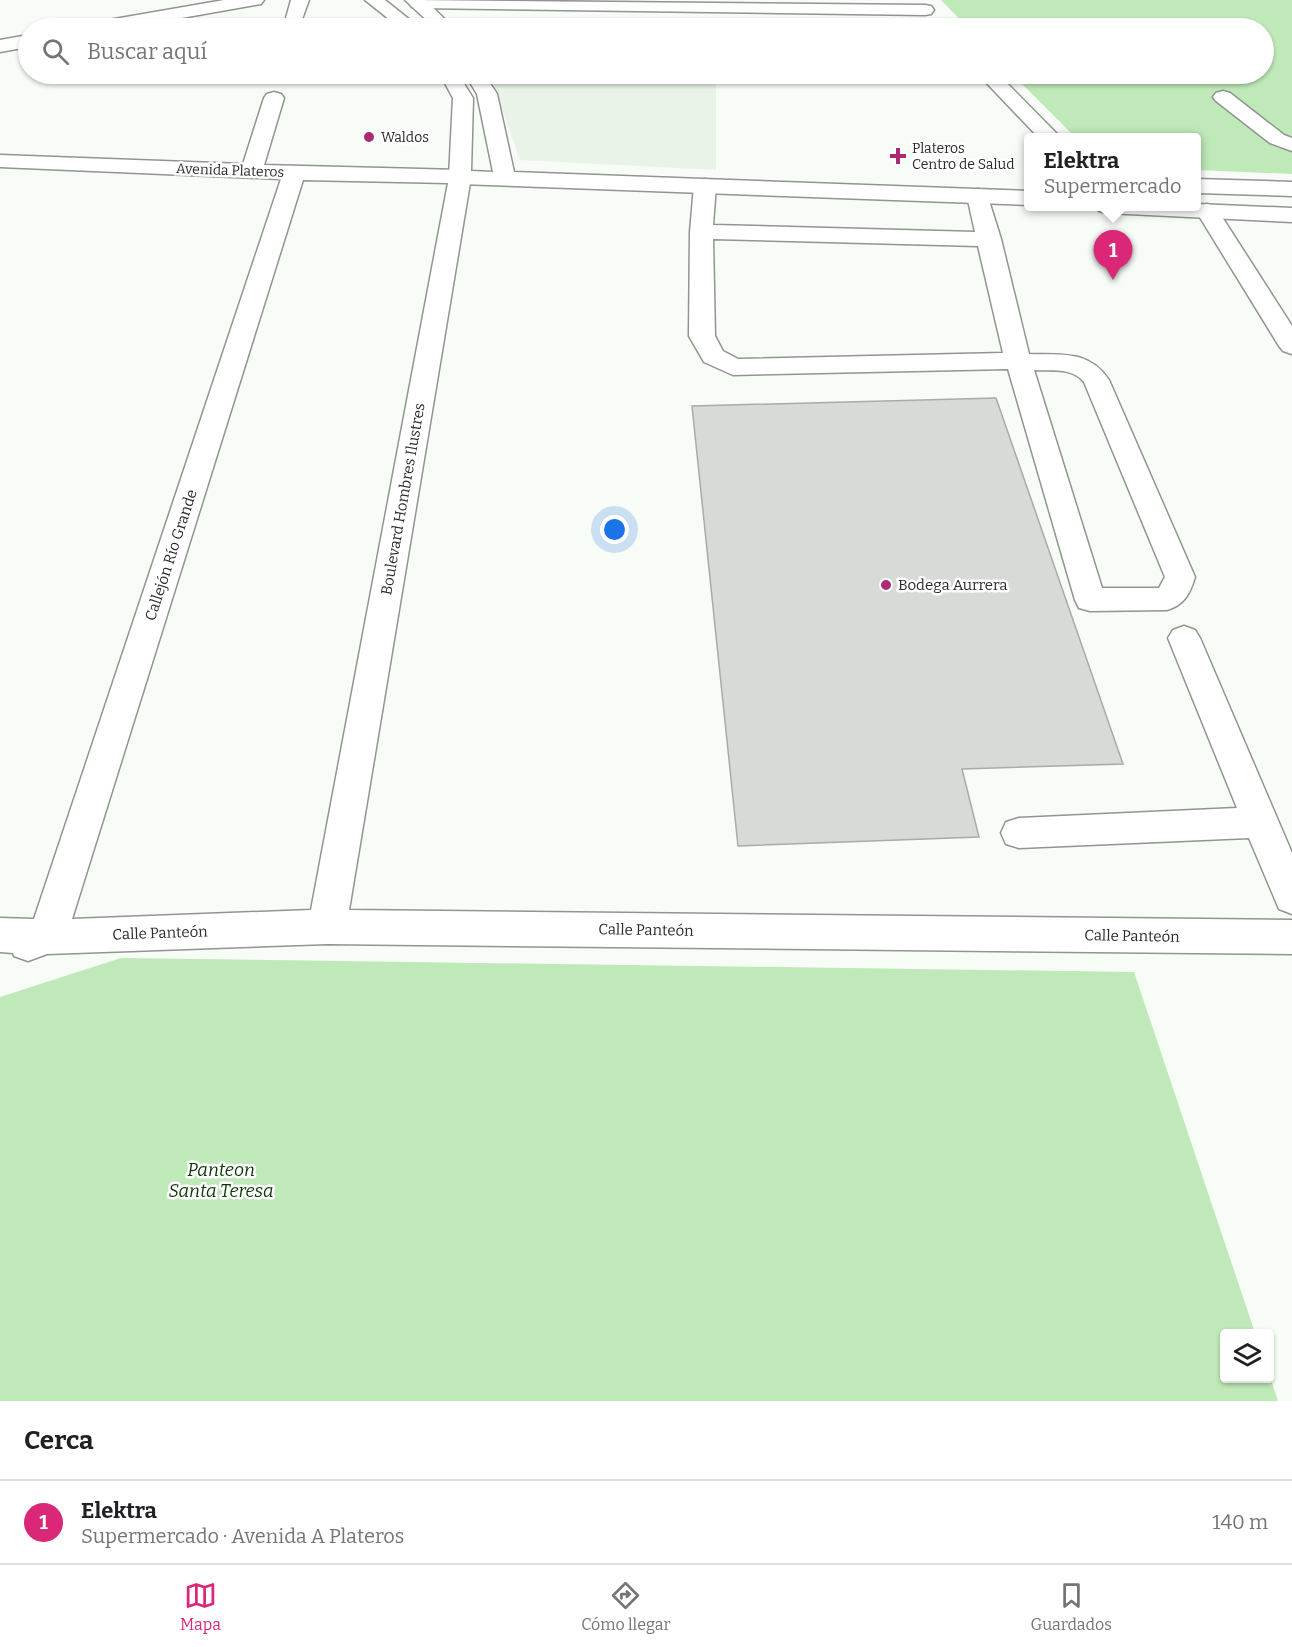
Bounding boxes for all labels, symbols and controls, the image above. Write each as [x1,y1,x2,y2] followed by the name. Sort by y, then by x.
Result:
[18,18,1274,84] search box
[39,35,72,68] icon: search
[87,38,207,65] text: Buscar aquí
[381,129,429,146] place label: Waldos
[362,130,376,144] marker: Waldos
[1024,133,1201,211] popup
[912,140,1014,173] place label: Plateros Centro de Salud
[889,147,907,165] marker: Plateros Centro de Salud
[1043,147,1119,174] text: Elektra
[176,160,284,181] street label: Avenida Plateros
[1043,174,1182,198] text: Supermercado
[1094,230,1132,280] pin: 1
[377,402,429,596] street label: Boulevard Hombres Ilustres
[141,487,201,623] street label: Callejón Río Grande
[600,515,629,544] your location
[898,576,1007,594] place label: Bodega Aurrera
[879,578,893,592] marker: Bodega Aurrera
[598,920,694,940] street label: Calle Panteón
[112,922,208,944] street label: Calle Panteón
[1084,926,1180,946] street label: Calle Panteón
[168,1159,274,1202] park label: Panteon Santa Teresa
[1220,1329,1274,1383] map controls
[1220,1329,1274,1383] button: layers
[24,1425,94,1456] text: Cerca
[81,1497,157,1524] text: Elektra
[39,1510,48,1534] text: 1
[1212,1510,1268,1534] text: 140 m
[81,1524,404,1548] text: Supermercado · Avenida A Plateros
[180,1579,221,1634] tab: Mapa
[581,1579,670,1634] tab: Cómo llegar
[1031,1579,1112,1634] tab: Guardados

